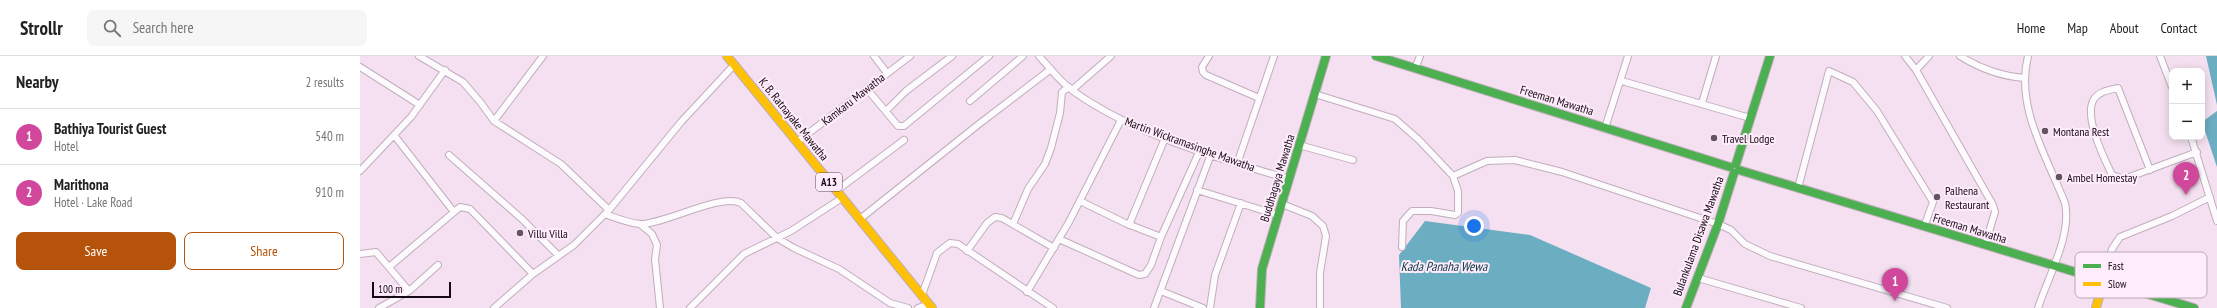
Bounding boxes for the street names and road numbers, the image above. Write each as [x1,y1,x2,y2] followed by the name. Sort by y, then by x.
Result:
[818,69,888,128] street label: Kamkaru Mawatha
[756,75,832,164] street label: K. B. Ratnayake Mawatha
[1518,82,1596,118] street label: Freeman Mawatha
[1123,113,1257,175] street label: Martin Wickramasinghe Mawatha
[1257,132,1298,224] street label: Buddhagaya Mawatha
[816,173,842,191] road number: A13
[1669,174,1727,298] street label: Bulankulama Disawa Mawatha
[1931,210,2009,246] street label: Freeman Mawatha

